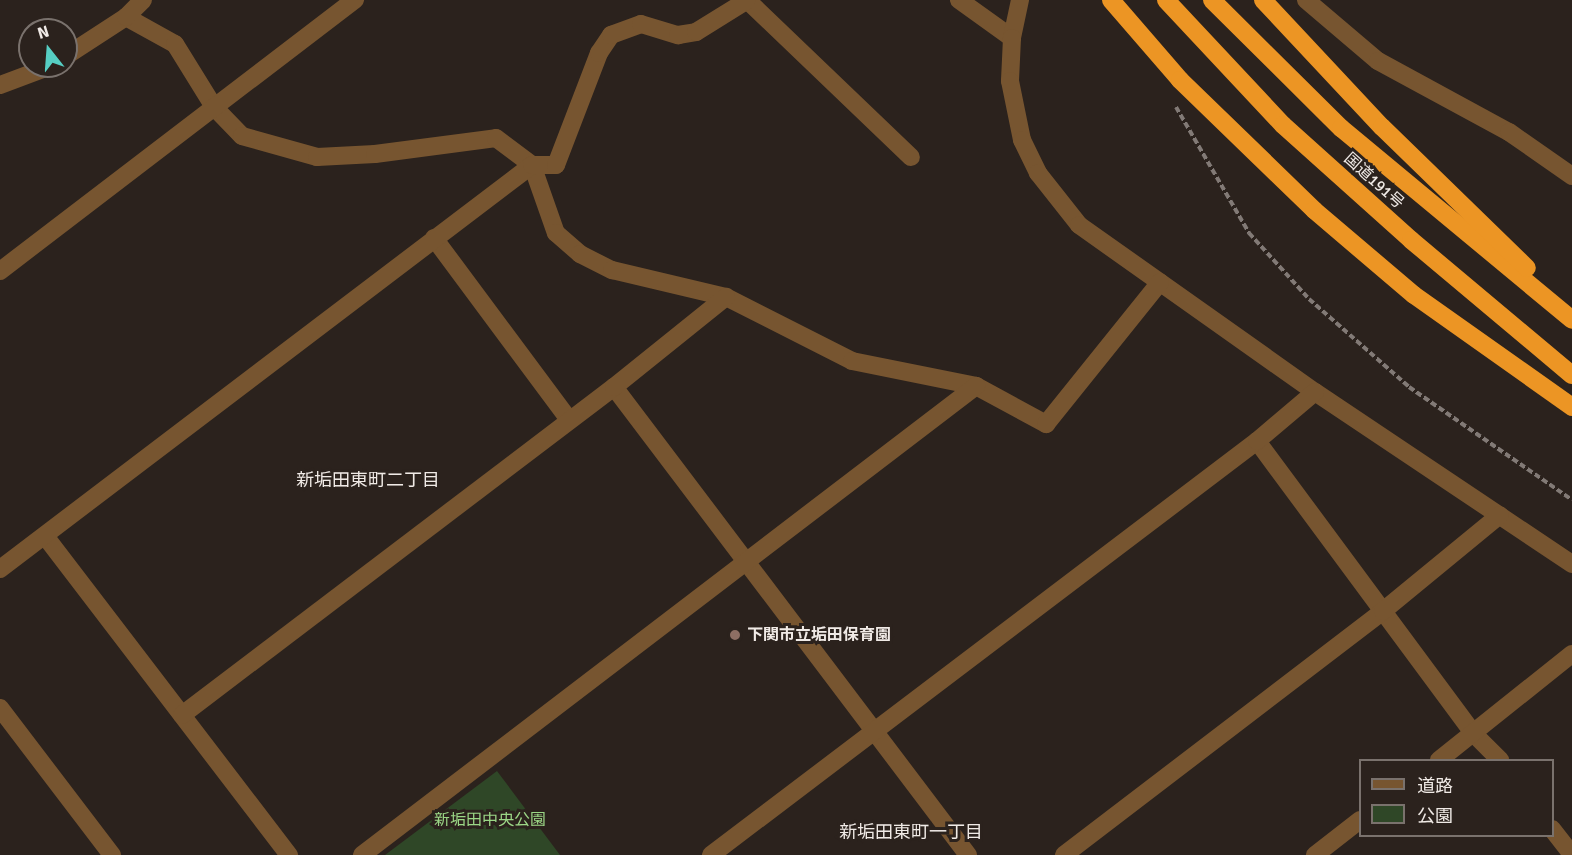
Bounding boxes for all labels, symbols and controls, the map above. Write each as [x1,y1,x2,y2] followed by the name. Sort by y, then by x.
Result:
[18,18,78,78] north arrow
[35,22,52,44] text: N
[1340,149,1408,213] street label: 国道191号
[296,469,440,491] district label: 新垢田東町二丁目
[747,625,891,645] place label: 下関市立垢田保育園
[728,628,742,642] marker: 下関市立垢田保育園
[1359,759,1554,837] legend
[1417,775,1453,797] text: 道路
[1417,805,1453,827] text: 公園
[434,810,546,830] park label: 新垢田中央公園
[839,821,983,843] district label: 新垢田東町一丁目

